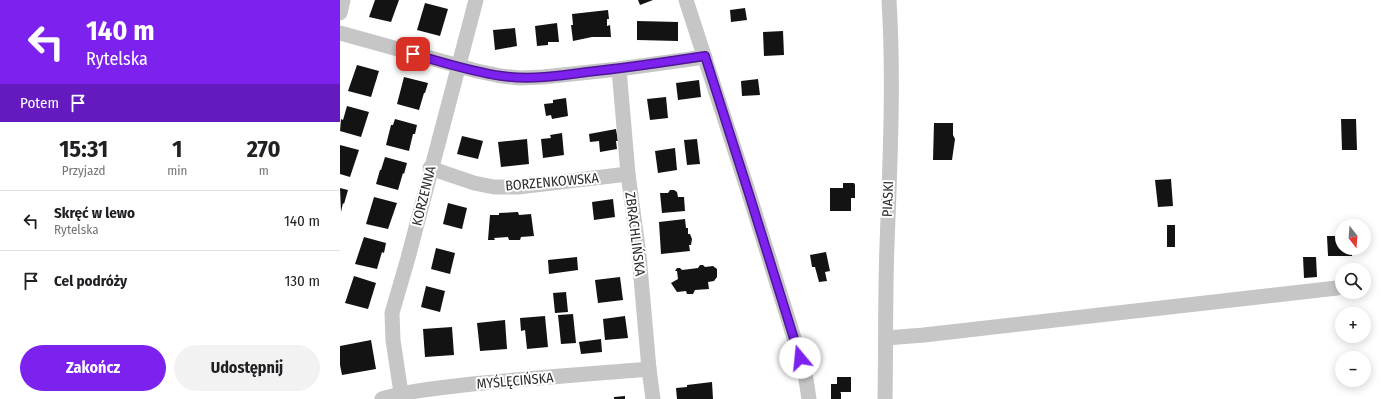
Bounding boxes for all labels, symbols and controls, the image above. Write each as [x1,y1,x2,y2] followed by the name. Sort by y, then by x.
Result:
[86,14,155,47] text: 140 m
[20,16,72,68] icon: left
[396,37,430,71] pin
[402,43,424,65] icon: arrive
[86,48,148,70] text: Rytelska
[67,92,89,114] icon: arrive
[20,94,59,112] text: Potem
[59,135,108,163] text: 15:31
[172,135,182,163] text: 1
[247,135,281,163] text: 270
[62,163,105,178] text: Przyjazd
[167,163,187,178] text: min
[259,163,269,178] text: m
[408,164,440,228] street label: KORZENNA
[505,169,600,195] street label: BORZENKOWSKA
[879,181,897,217] street label: PIASKI
[621,191,650,278] street label: ZBRACHLIŃSKA
[54,204,135,222] text: Skręć w lewo
[20,210,42,232] icon: left
[284,212,320,230] text: 140 m
[1335,219,1371,255] north arrow
[1335,219,1371,387] map controls
[54,222,99,237] text: Rytelska
[1335,263,1371,299] button: search
[20,270,42,292] icon: arrive
[54,272,127,290] text: Cel podróży
[285,272,320,290] text: 130 m
[1335,307,1371,343] button: +
[779,337,821,379] position arrow
[20,345,166,391] button: Zakończ
[174,345,320,391] button: Udostępnij
[1335,351,1371,387] button: −
[476,368,555,393] street label: MYŚLĘCIŃSKA

